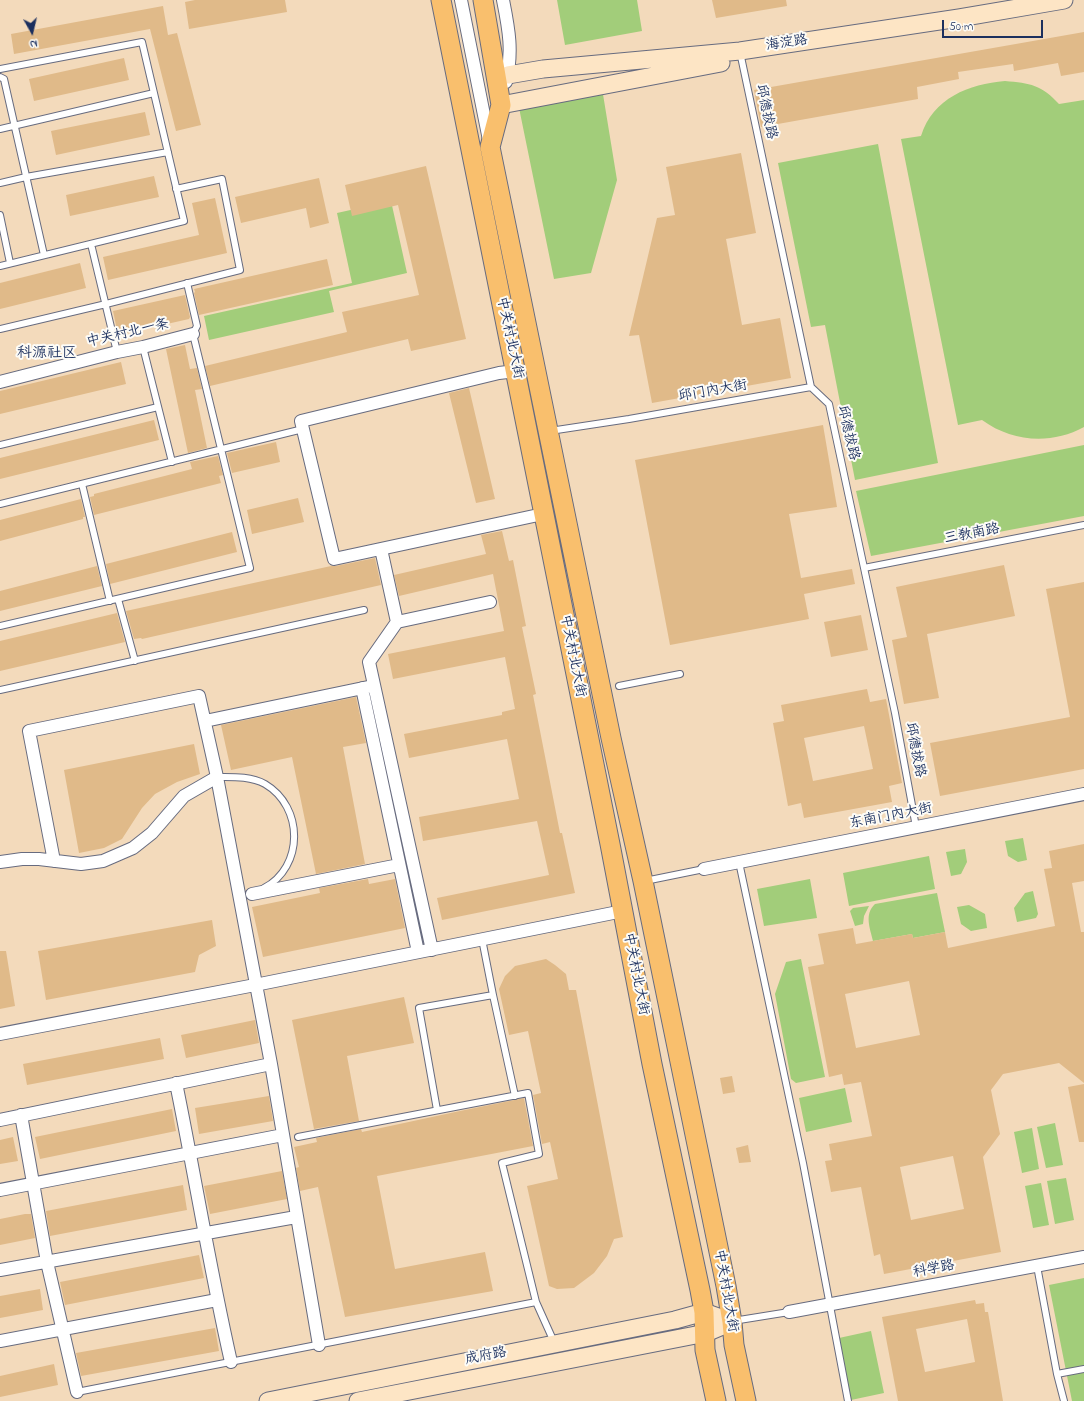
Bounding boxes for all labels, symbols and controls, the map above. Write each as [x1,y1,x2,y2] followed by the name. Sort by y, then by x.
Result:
[12,12,52,52] north arrow
[944,12,1045,38] scale bar
[949,18,973,36] text: 50 m
[765,32,809,56] street label: 海淀路
[29,35,38,52] text: N
[751,83,779,141] street label: 邱德拔路
[492,295,526,381] street label: 中关村北大街
[85,316,171,352] street label: 中关村北一条
[17,346,77,364] district label: 科源社区
[677,378,749,406] street label: 邱门内大街
[833,404,861,462] street label: 邱德拔路
[943,521,1001,549] street label: 三教南路
[556,613,588,699] street label: 中关村北大街
[900,721,928,779] street label: 邱德拔路
[848,801,934,833] street label: 东南门内大街
[619,931,651,1017] street label: 中关村北大街
[709,1248,741,1334] street label: 中关村北大街
[912,1258,956,1282] street label: 科学路
[464,1345,508,1369] street label: 成府路

